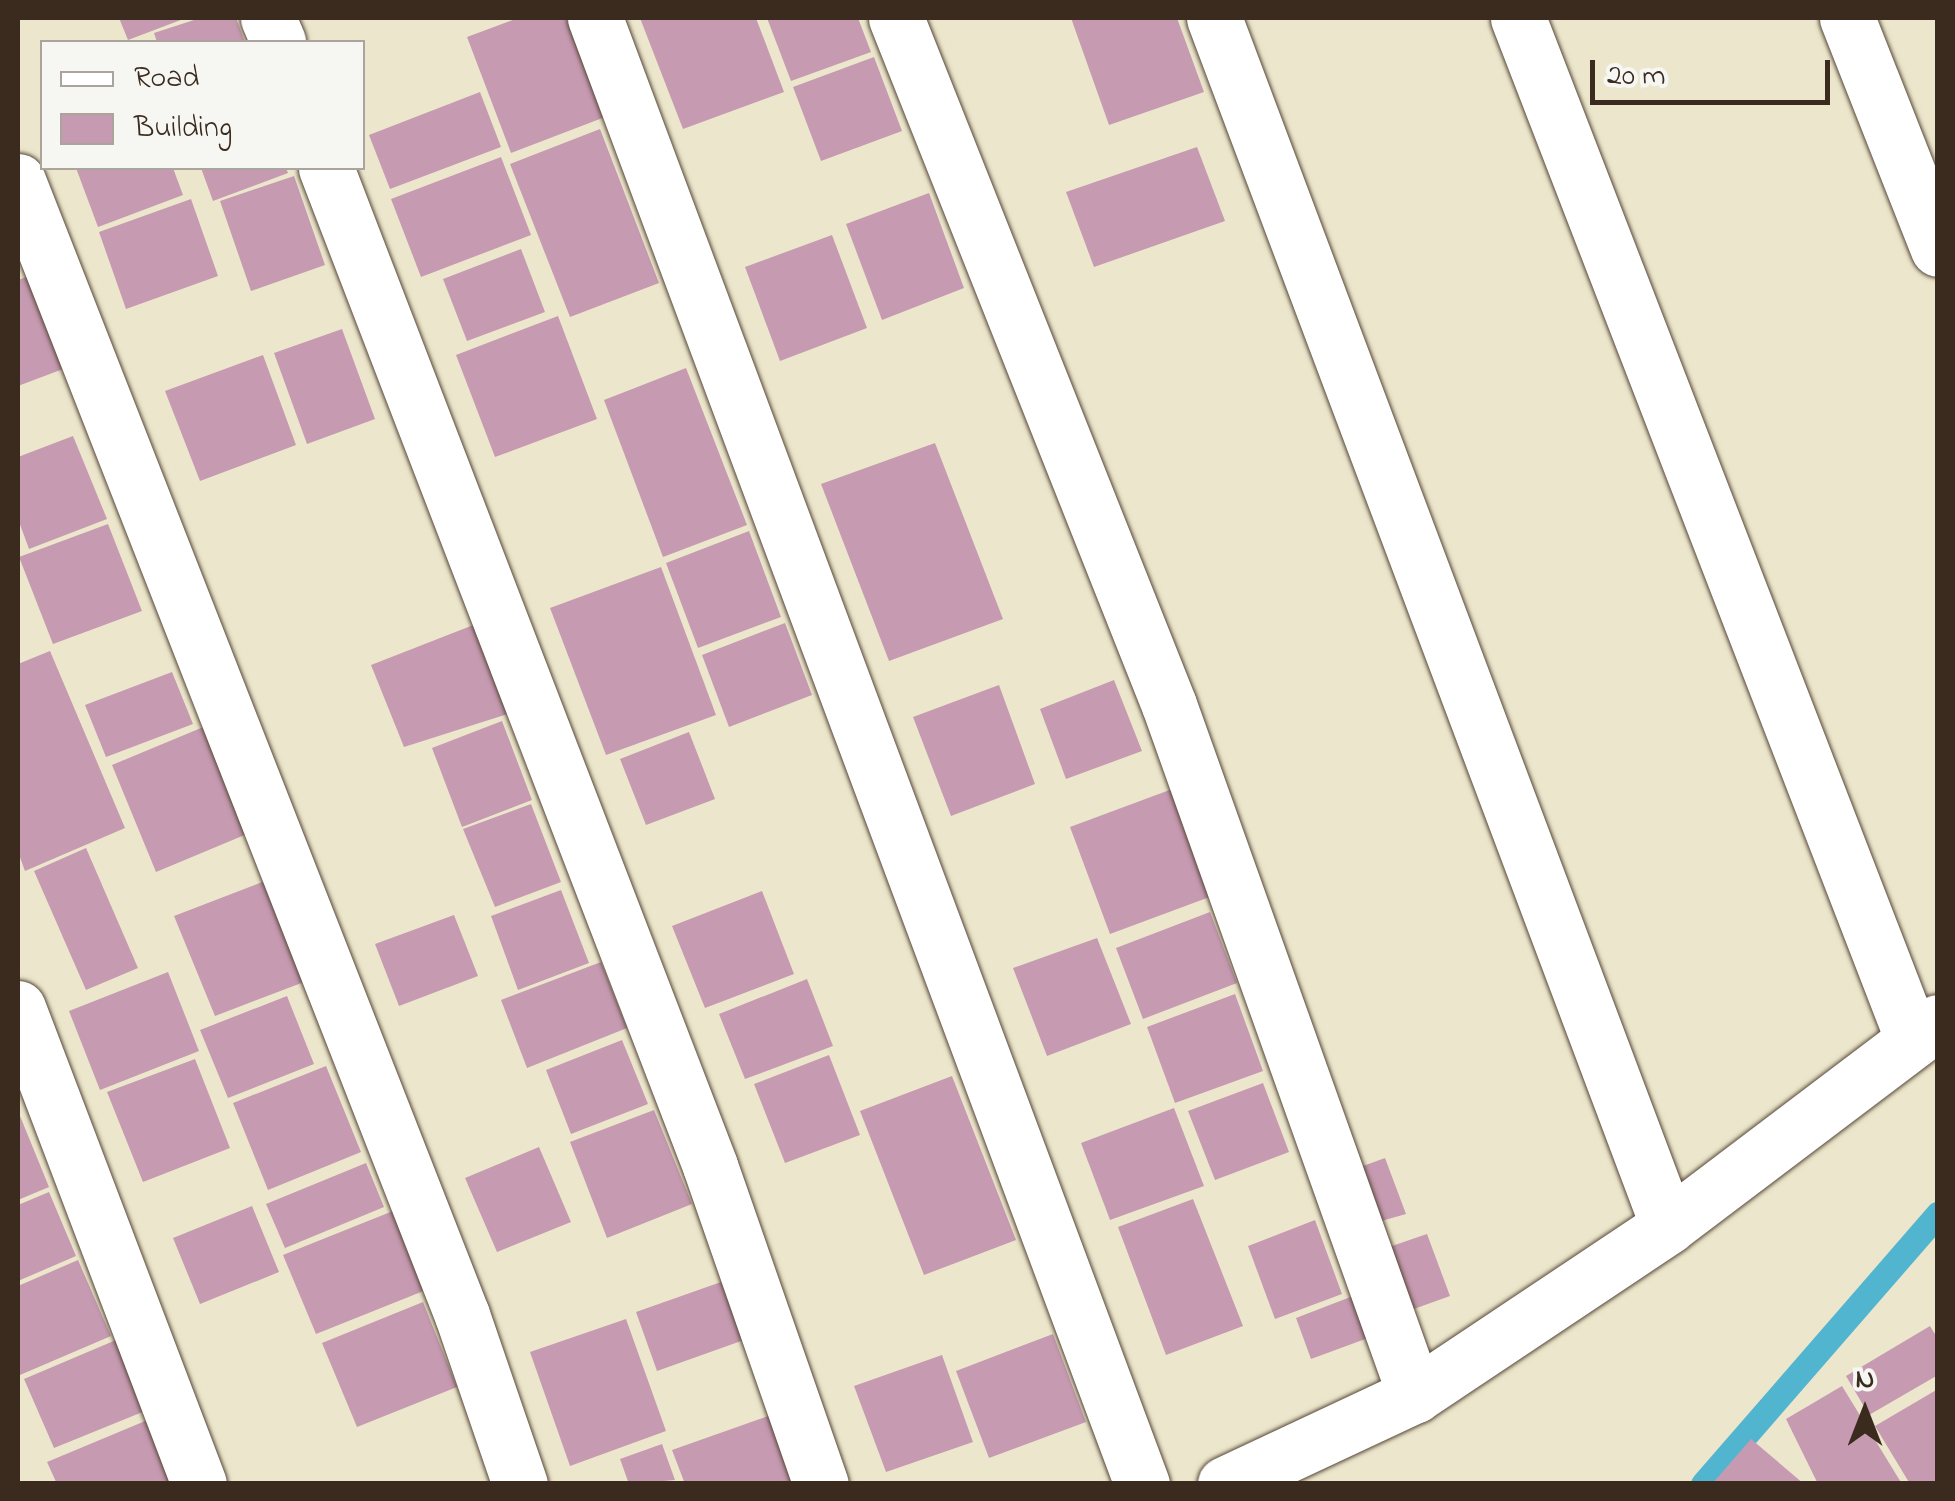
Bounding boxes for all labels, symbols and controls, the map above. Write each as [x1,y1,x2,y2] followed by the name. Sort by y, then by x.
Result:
[40,40,365,170] legend
[1595,40,1835,102] scale bar
[1607,55,1666,99] text: 20 m
[134,57,199,101] text: Road
[134,107,232,151] text: Building
[1856,1360,1874,1401] text: N
[1815,1361,1915,1461] north arrow

